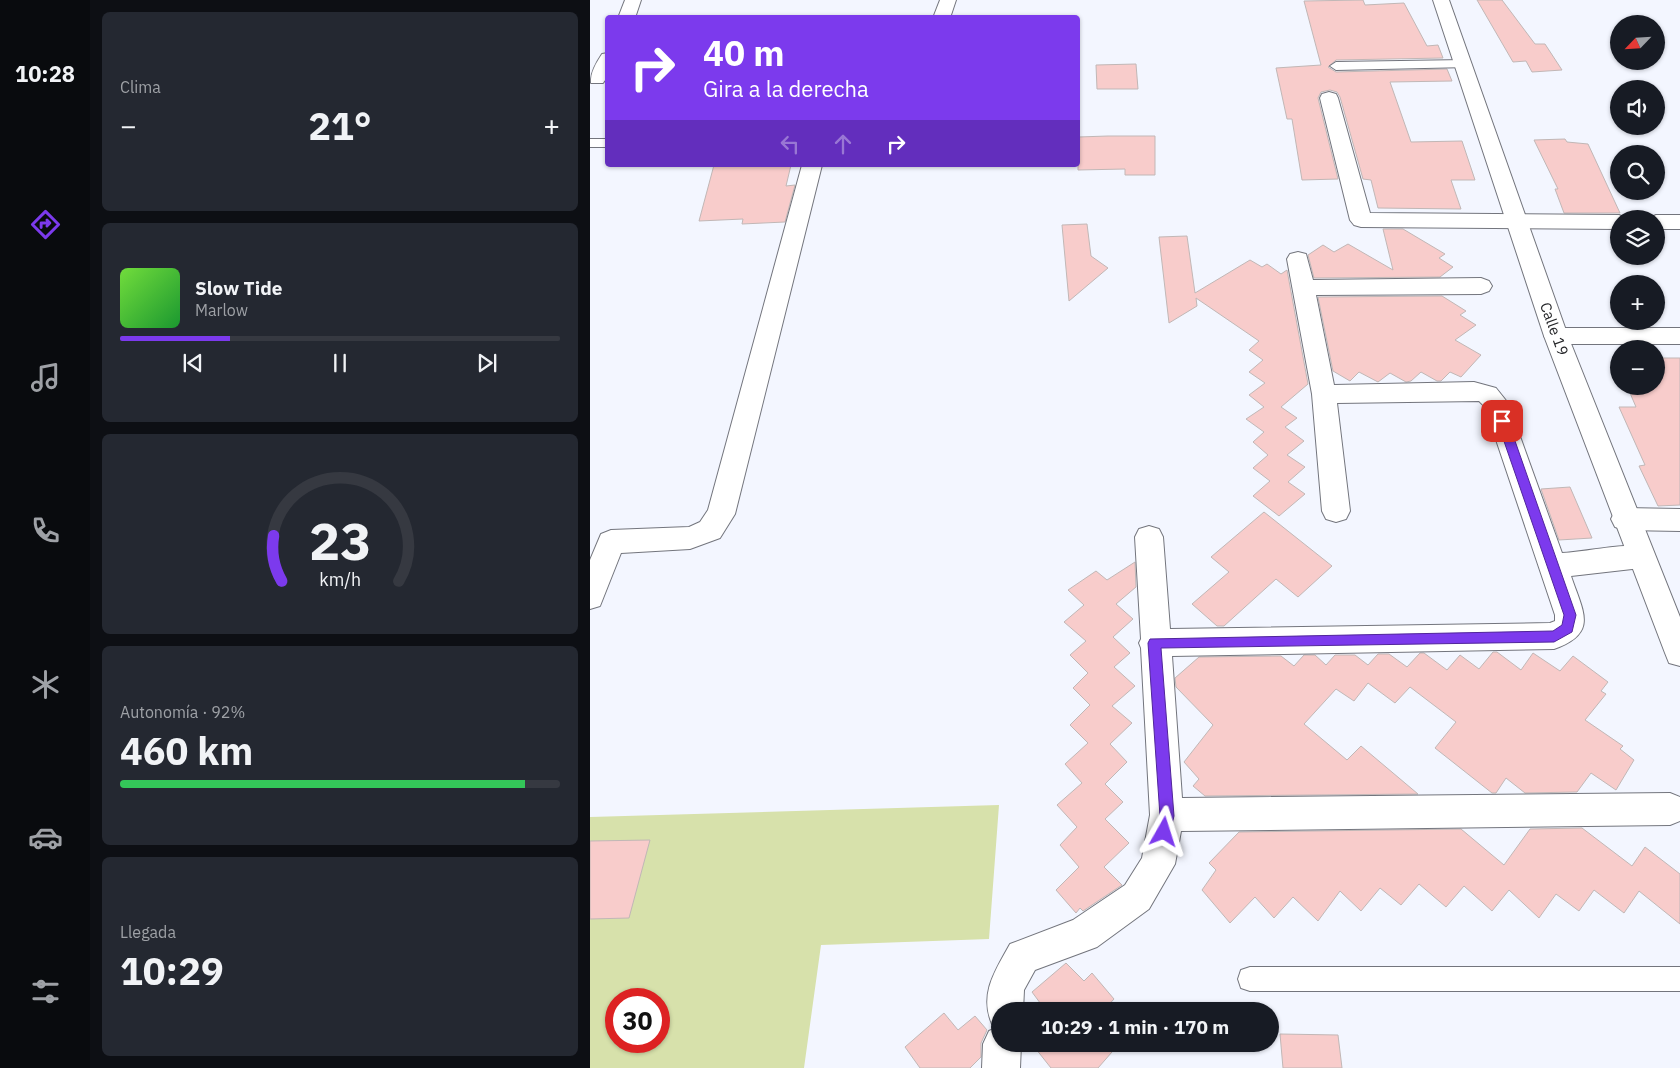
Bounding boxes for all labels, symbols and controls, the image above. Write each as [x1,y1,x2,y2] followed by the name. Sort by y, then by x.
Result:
[1610,15,1665,70] north arrow
[1610,15,1665,395] map controls
[703,30,785,76] text: 40 m
[620,35,685,100] icon: right
[15,59,75,88] text: 10:28
[703,74,869,103] text: Gira a la derecha
[120,77,161,97] text: Clima
[1610,80,1665,135] button: sound
[308,101,372,150] text: 21°
[120,107,137,144] text: −
[543,107,560,144] text: +
[776,130,804,158] icon: left
[829,130,857,158] icon: ahead
[882,130,910,158] icon: right
[1610,145,1665,200] button: search
[28,207,63,242] icon: directions
[1610,210,1665,265] button: layers
[1610,275,1665,330] button: +
[195,276,282,300] text: Slow Tide
[195,300,248,320] text: Marlow
[1536,300,1573,358] street label: Calle 19
[1610,340,1665,395] button: −
[179,349,207,377] icon: previous
[326,349,354,377] icon: pause
[473,349,501,377] icon: next
[28,360,63,395] icon: music
[1481,400,1523,442] pin
[1488,407,1516,435] icon: arrive
[309,507,371,574] text: 23
[28,513,63,548] icon: phone
[319,568,361,591] text: km/h
[28,667,63,702] icon: climate
[120,702,245,722] text: Autonomía · 92%
[120,726,253,775] text: 460 km
[1137,805,1189,857] position arrow
[28,820,63,855] icon: car
[120,922,176,942] text: Llegada
[120,946,224,995] text: 10:29
[28,974,63,1009] icon: filters
[605,988,670,1053] speed limit sign: 30
[1041,1015,1229,1039] text: 10:29 · 1 min · 170 m

